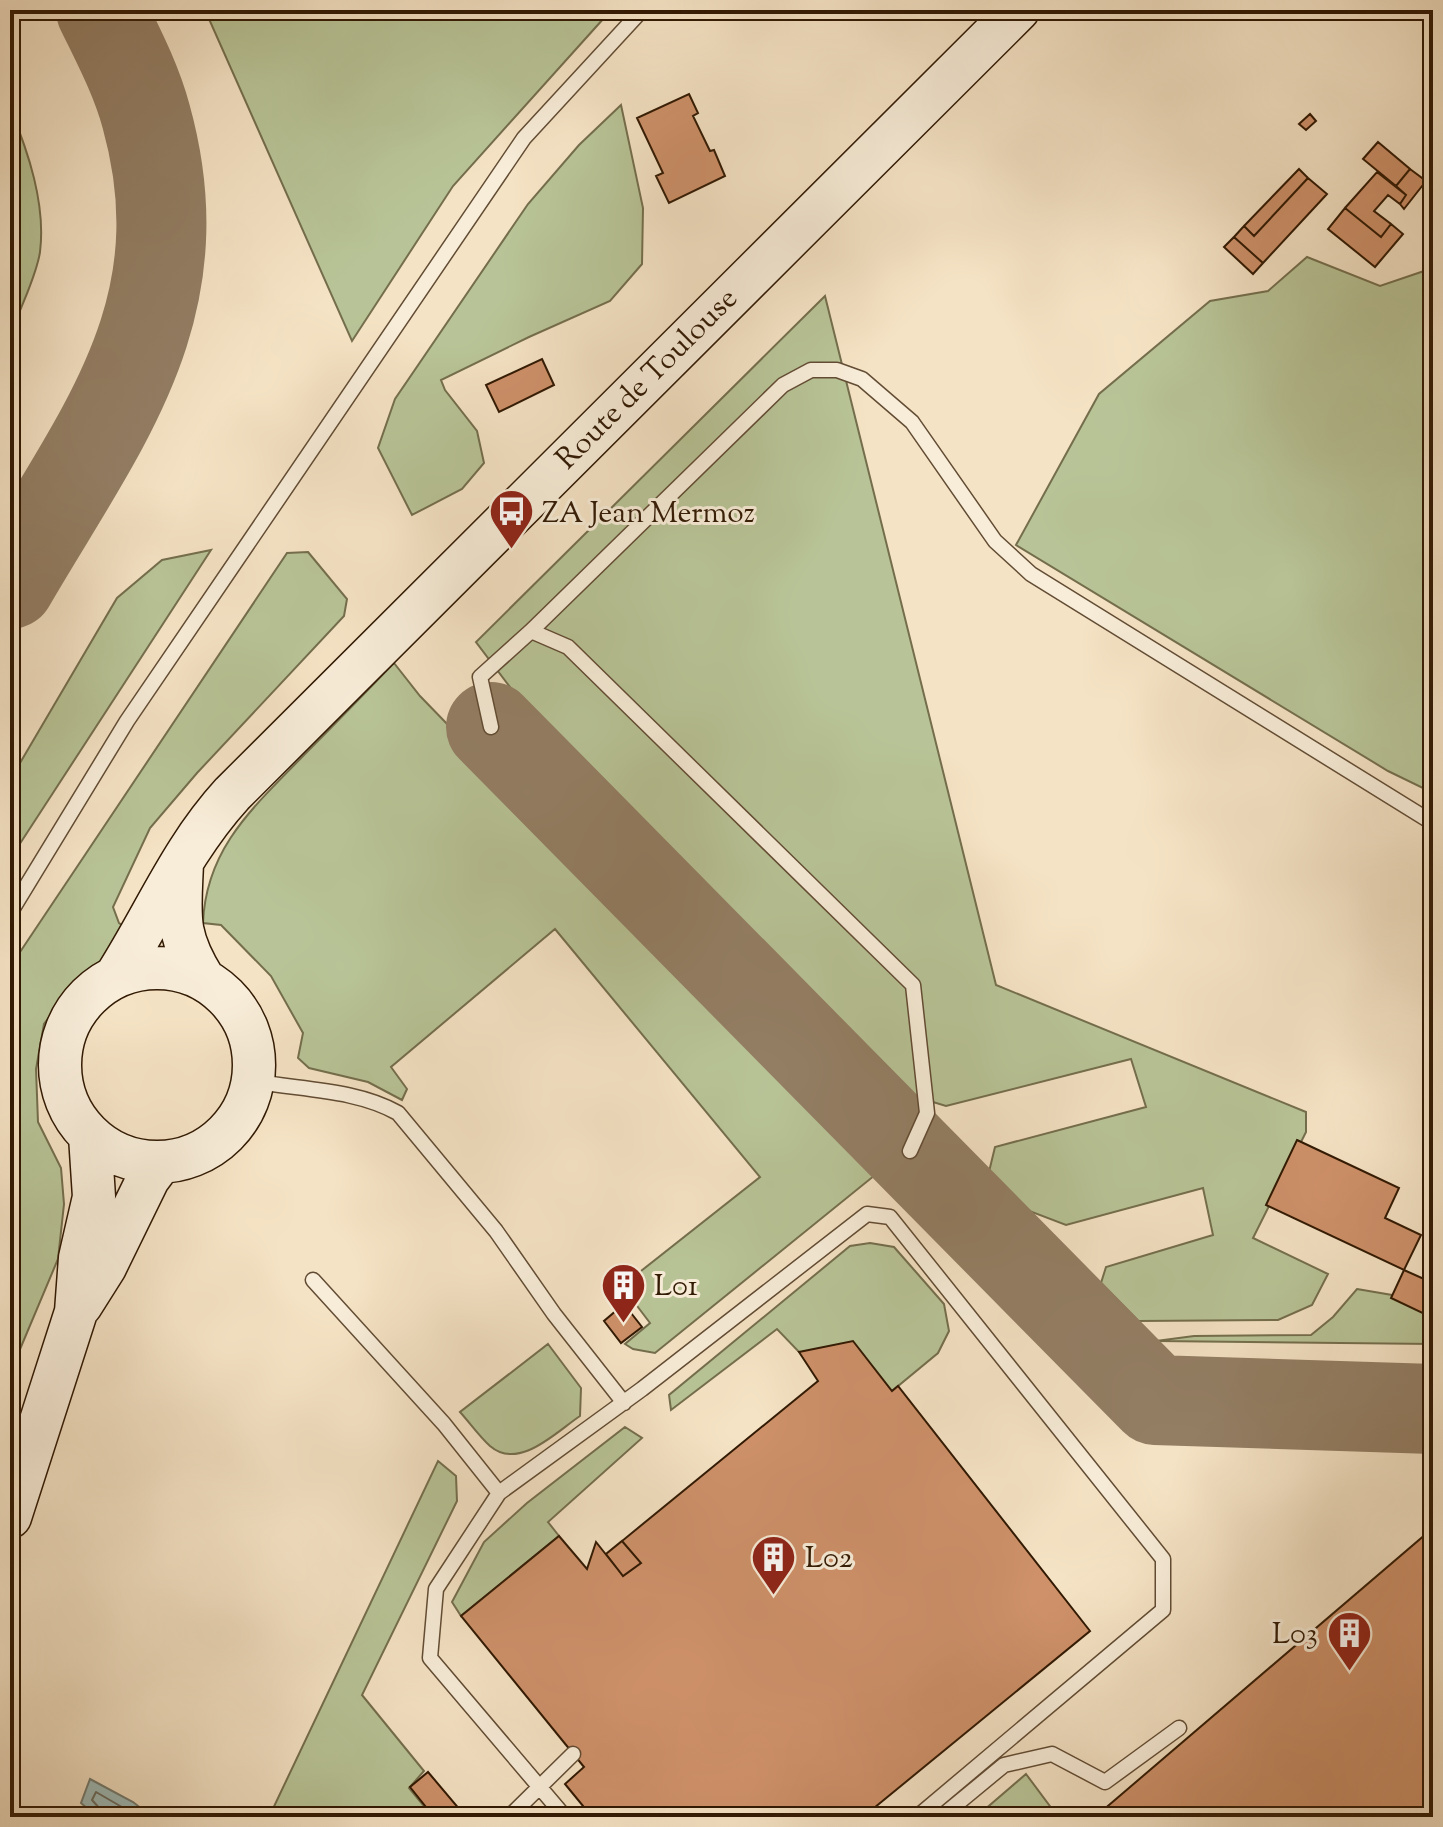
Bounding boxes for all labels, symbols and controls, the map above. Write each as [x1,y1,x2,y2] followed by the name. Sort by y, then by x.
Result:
[547,279,748,480] street label: Route de Toulouse
[487,488,535,551] bus stop icon: ZA Jean Mermoz
[542,493,755,536] place label: ZA Jean Mermoz
[599,1261,647,1324] building icon: L01
[654,1266,698,1309] place label: L01
[750,1533,798,1596] building icon: L02
[805,1538,853,1581] place label: L02
[1325,1609,1373,1672] building icon: L03
[1272,1614,1318,1657] place label: L03

